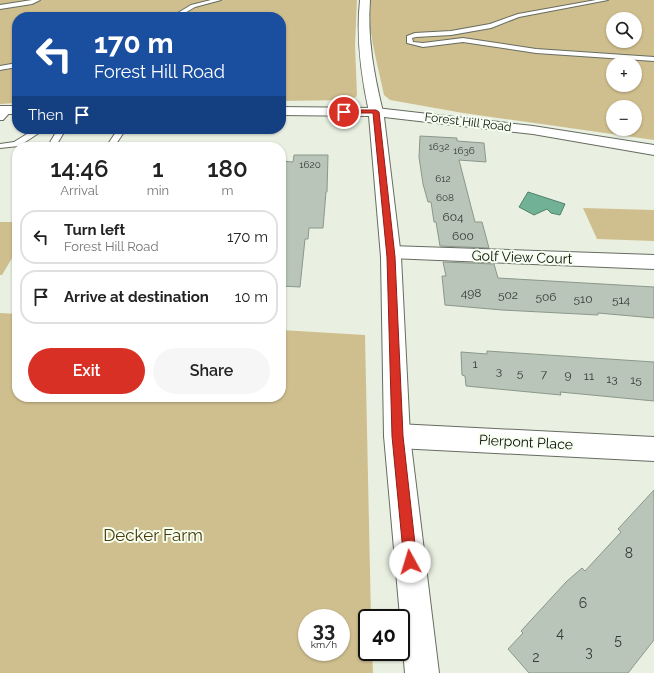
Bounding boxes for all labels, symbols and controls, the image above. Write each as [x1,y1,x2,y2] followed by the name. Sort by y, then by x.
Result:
[606,12,642,136] map controls
[606,12,642,48] button: search
[94,27,174,60] text: 170 m
[28,28,80,80] icon: left
[606,56,642,92] button: +
[94,61,225,82] text: Forest Hill Road
[327,95,361,129] pin
[606,100,642,136] button: −
[333,101,355,123] icon: arrive
[71,104,93,126] icon: arrive
[28,106,63,124] text: Then
[424,110,512,134] street label: Forest Hill Road
[429,141,449,152] house number: 1632
[453,145,475,156] house number: 1636
[50,154,109,183] text: 14:46
[152,154,164,183] text: 1
[207,154,248,183] text: 180
[299,159,321,170] house number: 1620
[435,173,451,184] house number: 612
[60,183,98,198] text: Arrival
[147,183,169,198] text: min
[222,183,233,198] text: m
[436,192,454,203] house number: 608
[442,210,464,224] house number: 604
[64,221,125,239] text: Turn left
[30,226,52,248] icon: left
[227,228,268,246] text: 170 m
[452,229,474,243] house number: 600
[64,239,159,254] text: Forest Hill Road
[471,247,573,267] street label: Golf View Court
[30,286,52,308] icon: arrive
[461,286,481,300] house number: 498
[64,288,209,306] text: Arrive at destination
[235,288,268,306] text: 10 m
[498,288,518,302] house number: 502
[535,290,557,304] house number: 506
[573,292,593,306] house number: 510
[612,293,631,307] house number: 514
[28,348,145,394] button: Exit
[153,348,270,394] button: Share
[472,357,478,371] house number: 1
[496,364,502,378] house number: 3
[517,366,524,380] house number: 5
[541,367,548,381] house number: 7
[564,368,572,382] house number: 9
[584,369,594,383] house number: 11
[606,372,618,386] house number: 13
[630,373,642,387] house number: 15
[479,432,573,452] street label: Pierpont Place
[103,525,203,545] park label: Decker Farm
[389,541,431,583] position arrow
[625,545,633,561] house number: 8
[579,595,587,611] house number: 6
[358,609,410,661] speed limit sign: 40
[313,618,335,642] text: 33
[556,625,564,641] house number: 4
[614,632,622,648] house number: 5
[311,639,337,650] text: km/h
[585,644,593,660] house number: 3
[532,649,540,665] house number: 2

